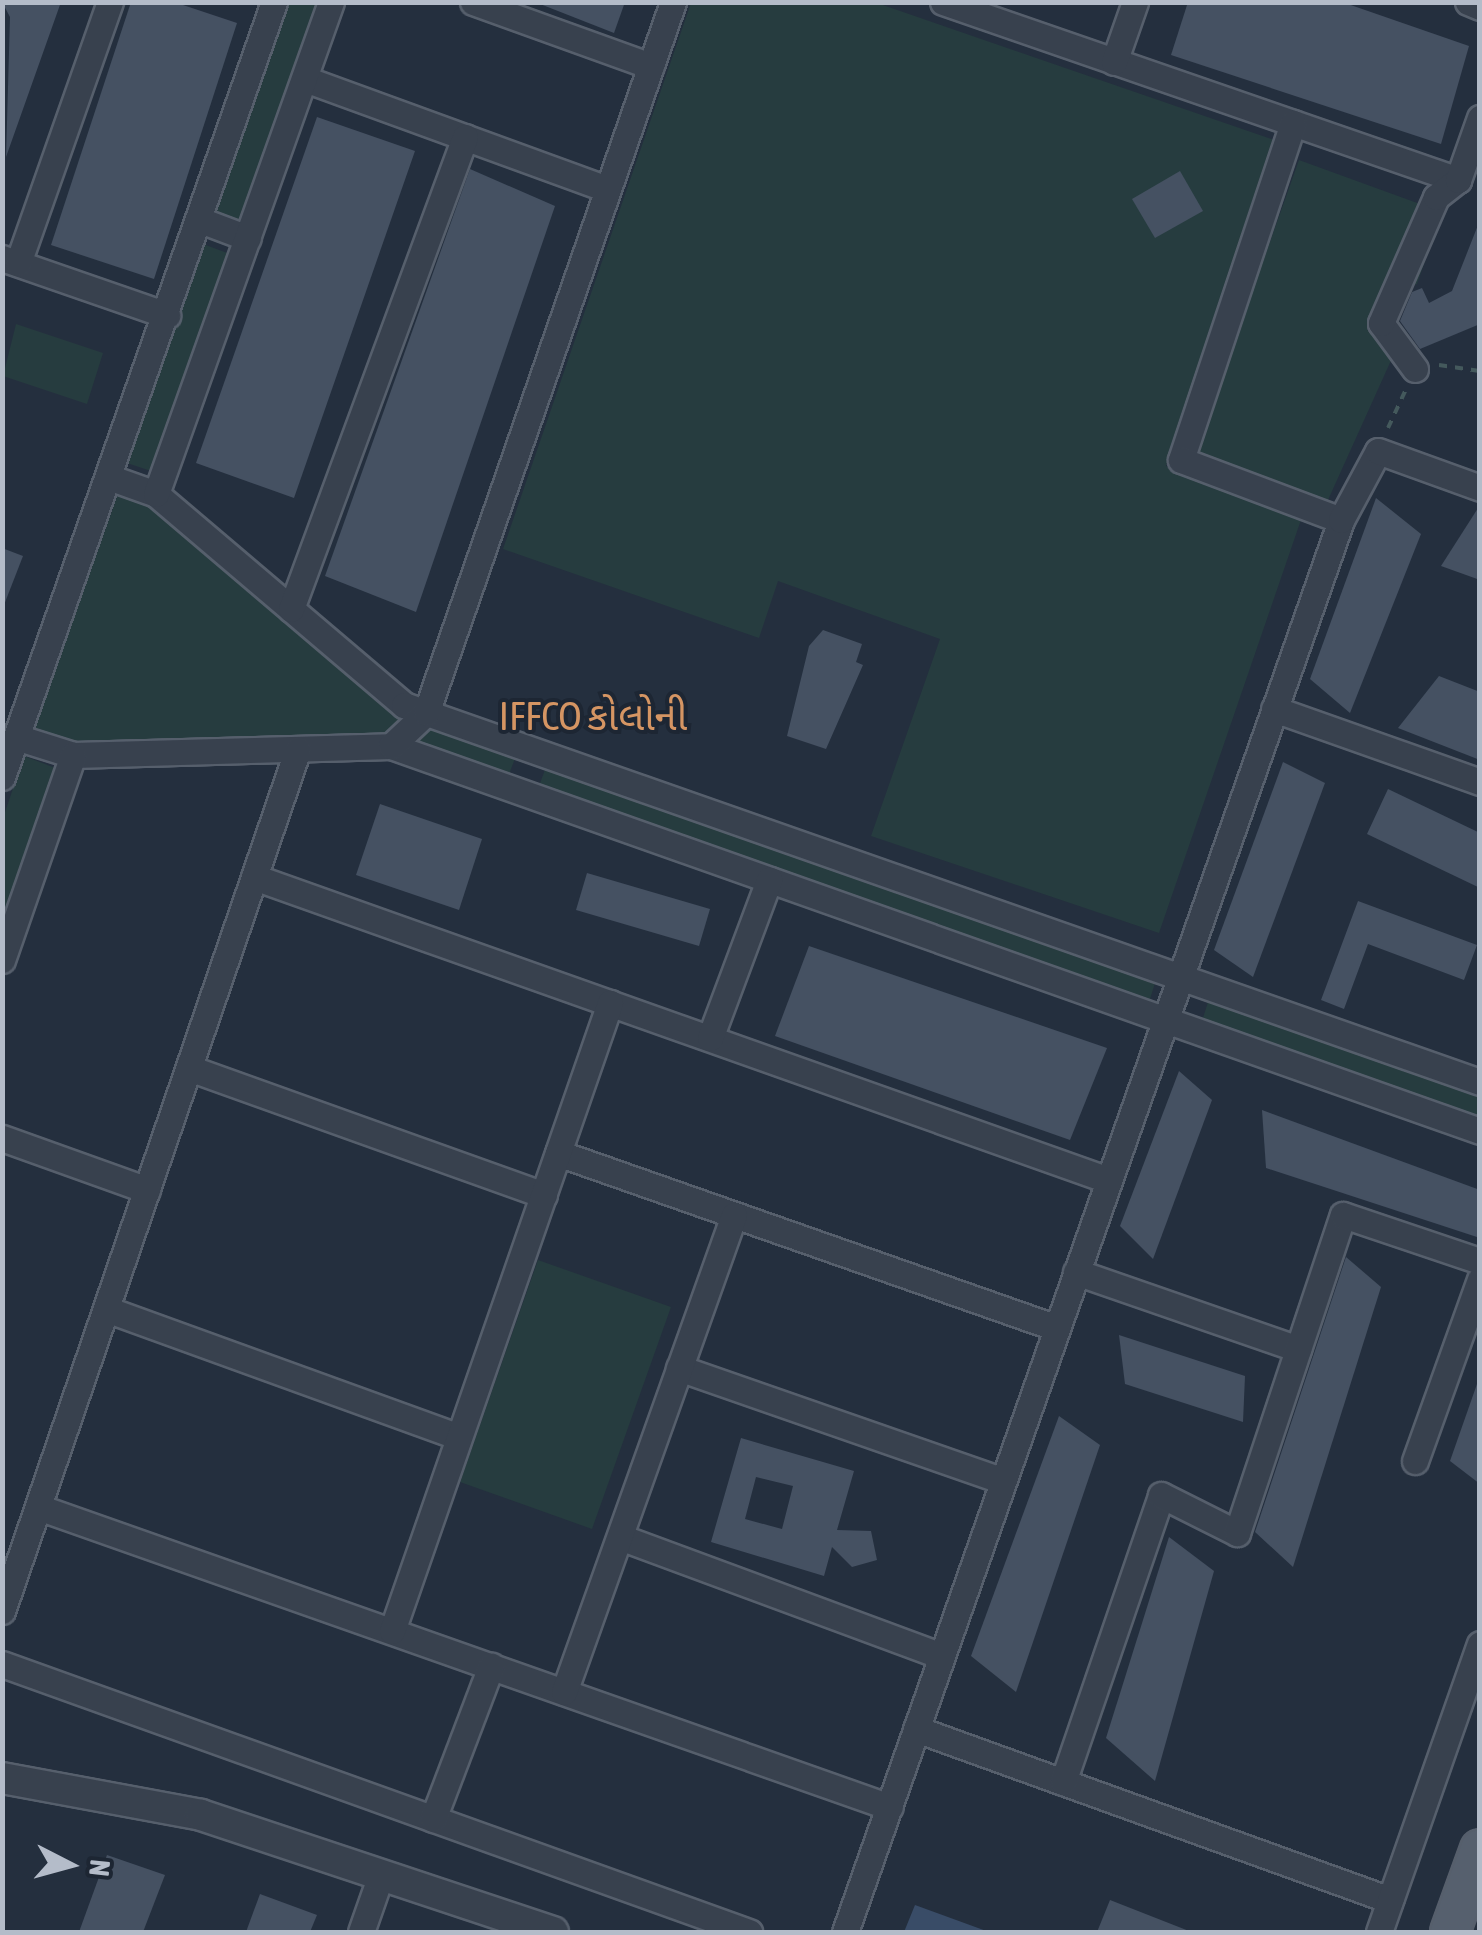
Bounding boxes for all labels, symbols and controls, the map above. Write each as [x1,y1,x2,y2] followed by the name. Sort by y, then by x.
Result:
[499,692,687,740] district label: IFFCO કોલોની
[20,1815,120,1915] north arrow
[83,1858,117,1878] text: N

